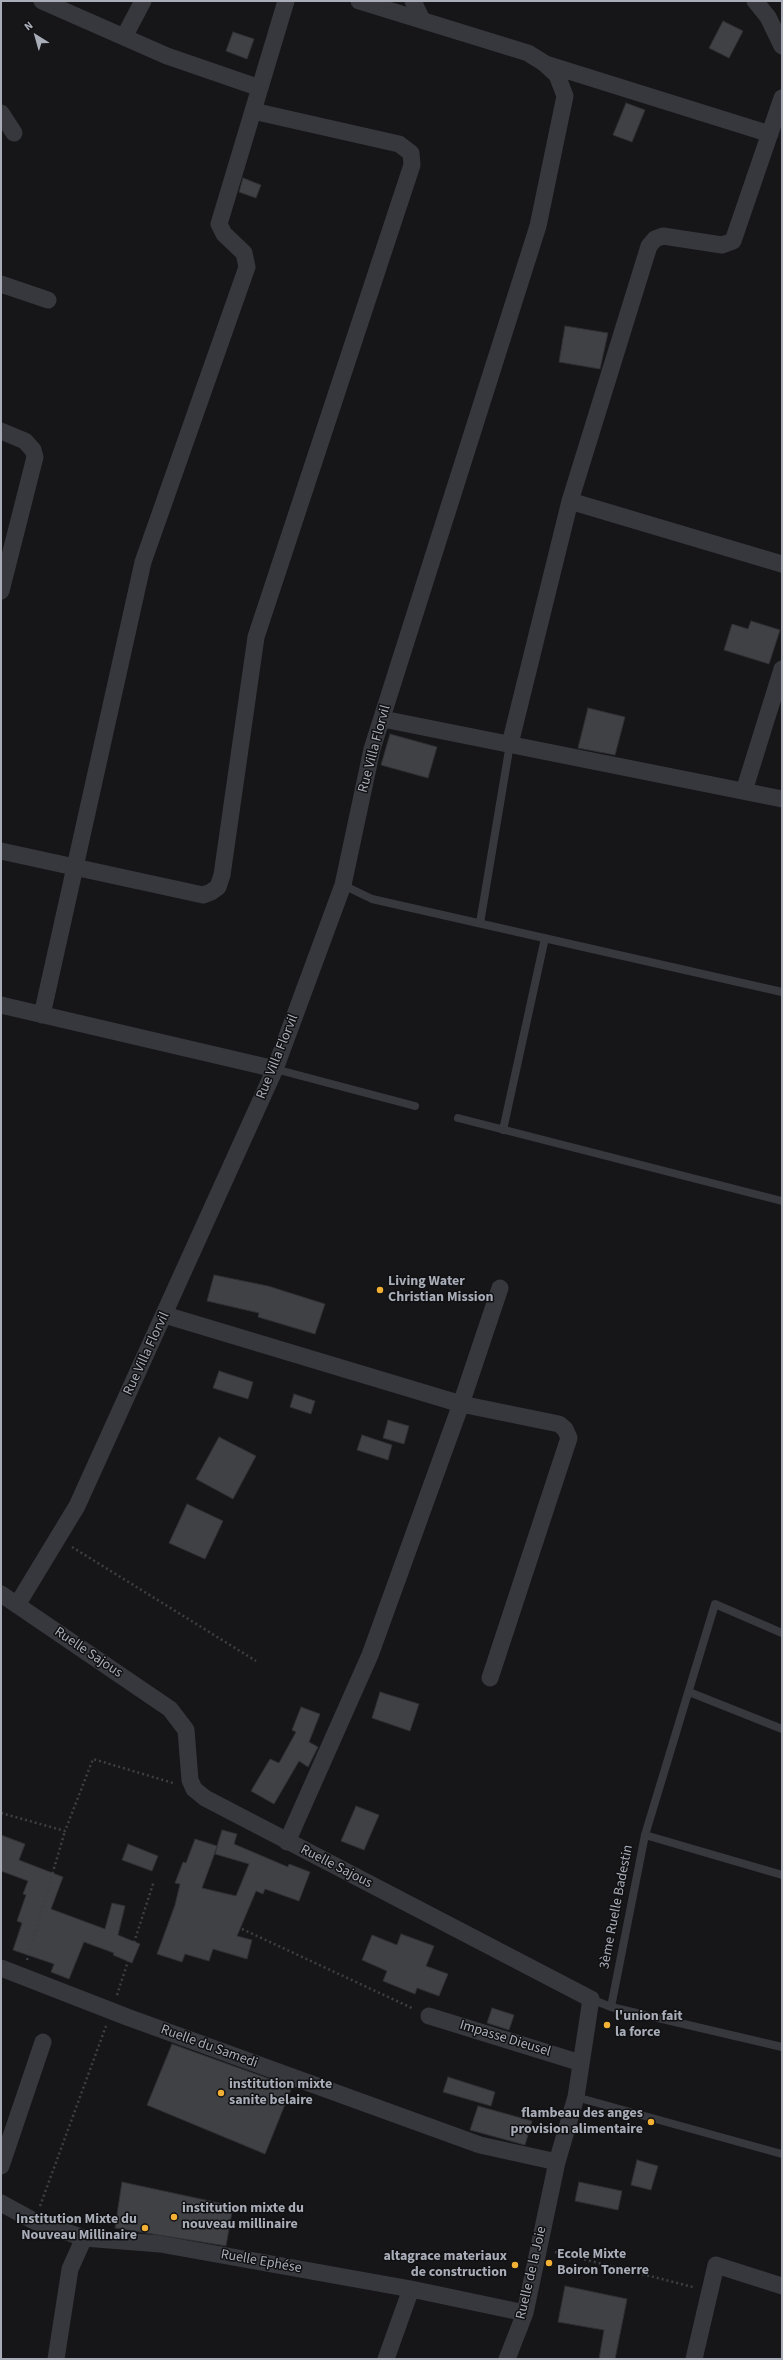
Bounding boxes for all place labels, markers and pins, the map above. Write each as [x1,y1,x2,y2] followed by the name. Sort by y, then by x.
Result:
[388,1274,493,1306] place label: Living Water Christian Mission
[375,1285,385,1295] marker: Living Water Christian Mission
[615,2009,683,2042] place label: l'union fait la force
[602,2020,612,2030] marker: l'union fait la force
[229,2077,332,2110] place label: institution mixte sanite belaire
[216,2088,226,2098] marker: institution mixte sanite belaire
[511,2106,643,2138] place label: flambeau des anges provision alimentaire
[646,2117,656,2127] marker: flambeau des anges provision alimentaire
[182,2201,304,2234] place label: institution mixte du nouveau millinaire
[16,2212,137,2244] place label: Institution Mixte du Nouveau Millinaire
[169,2212,179,2222] marker: institution mixte du nouveau millinaire
[140,2223,150,2233] marker: Institution Mixte du Nouveau Millinaire
[557,2247,649,2280] place label: Ecole Mixte Boiron Tonerre
[383,2249,507,2282] place label: altagrace materiaux de construction
[544,2258,554,2268] marker: Ecole Mixte Boiron Tonerre
[510,2260,520,2270] marker: altagrace materiaux de construction

